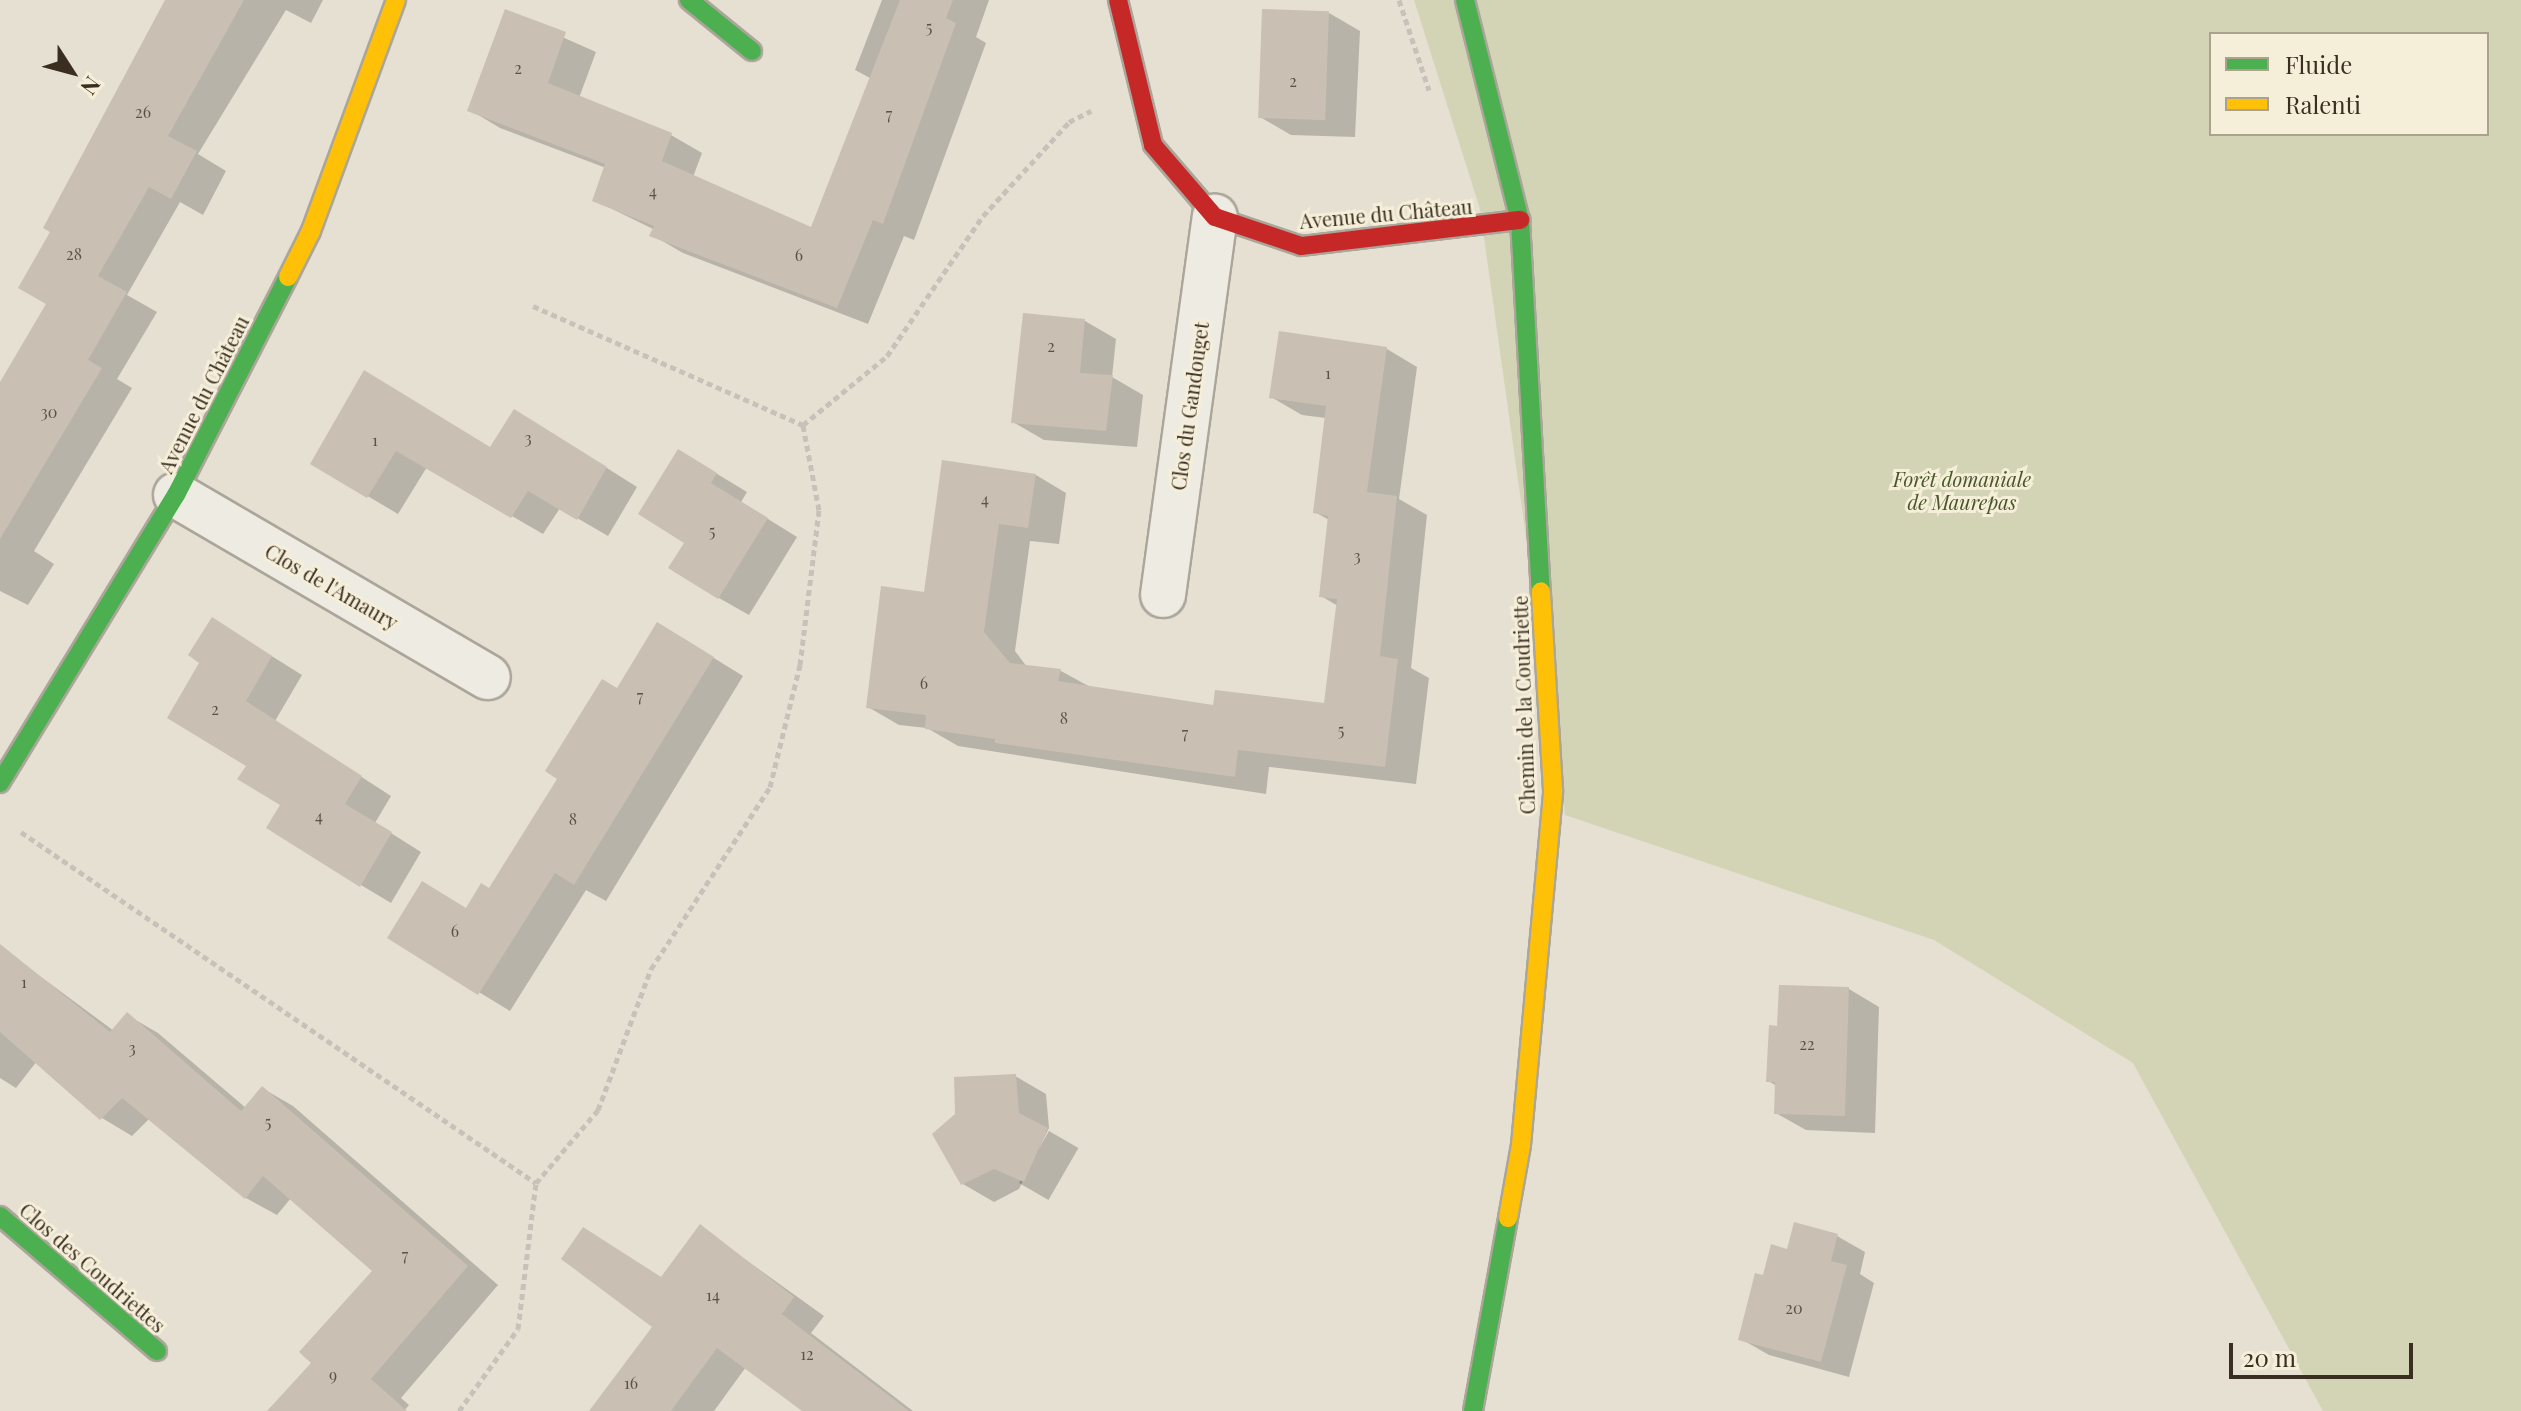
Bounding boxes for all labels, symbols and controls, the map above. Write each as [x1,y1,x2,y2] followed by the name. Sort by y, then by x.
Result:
[926,17,932,37] house number: 5
[32,32,112,112] north arrow
[2209,32,2489,136] legend
[2285,48,2352,80] text: Fluide
[514,58,522,78] house number: 2
[75,71,108,101] text: N
[1289,71,1297,91] house number: 2
[2285,88,2361,120] text: Ralenti
[135,102,151,122] house number: 26
[886,104,892,124] house number: 7
[649,181,657,201] house number: 4
[1299,193,1473,233] street label: Avenue du Château
[66,244,82,264] house number: 28
[795,245,803,265] house number: 6
[153,311,253,477] street label: Avenue du Château
[1165,320,1213,492] street label: Clos du Gandouget
[1047,336,1055,356] house number: 2
[1325,363,1331,383] house number: 1
[41,402,57,422] house number: 30
[524,428,532,448] house number: 3
[372,430,378,450] house number: 1
[1893,467,2031,514] park label: Forêt domaniale de Maurepas
[981,489,989,509] house number: 4
[709,521,715,541] house number: 5
[261,538,403,634] street label: Clos de l'Amaury
[1353,546,1361,566] house number: 3
[1507,595,1539,815] street label: Chemin de la Coudriette
[920,673,928,693] house number: 6
[637,686,643,706] house number: 7
[211,699,219,719] house number: 2
[1060,708,1068,728] house number: 8
[1338,720,1344,740] house number: 5
[1182,723,1188,743] house number: 7
[315,806,323,826] house number: 4
[569,809,577,829] house number: 8
[451,921,459,941] house number: 6
[21,972,27,992] house number: 1
[1799,1034,1815,1054] house number: 22
[128,1038,136,1058] house number: 3
[265,1112,271,1132] house number: 5
[15,1197,171,1337] street label: Clos des Coudriettes
[402,1245,408,1265] house number: 7
[706,1285,720,1305] house number: 14
[1785,1298,1803,1318] house number: 20
[2233,1327,2417,1377] scale bar
[2243,1341,2296,1373] text: 20 m
[800,1344,814,1364] house number: 12
[329,1365,337,1385] house number: 9
[624,1373,638,1393] house number: 16

